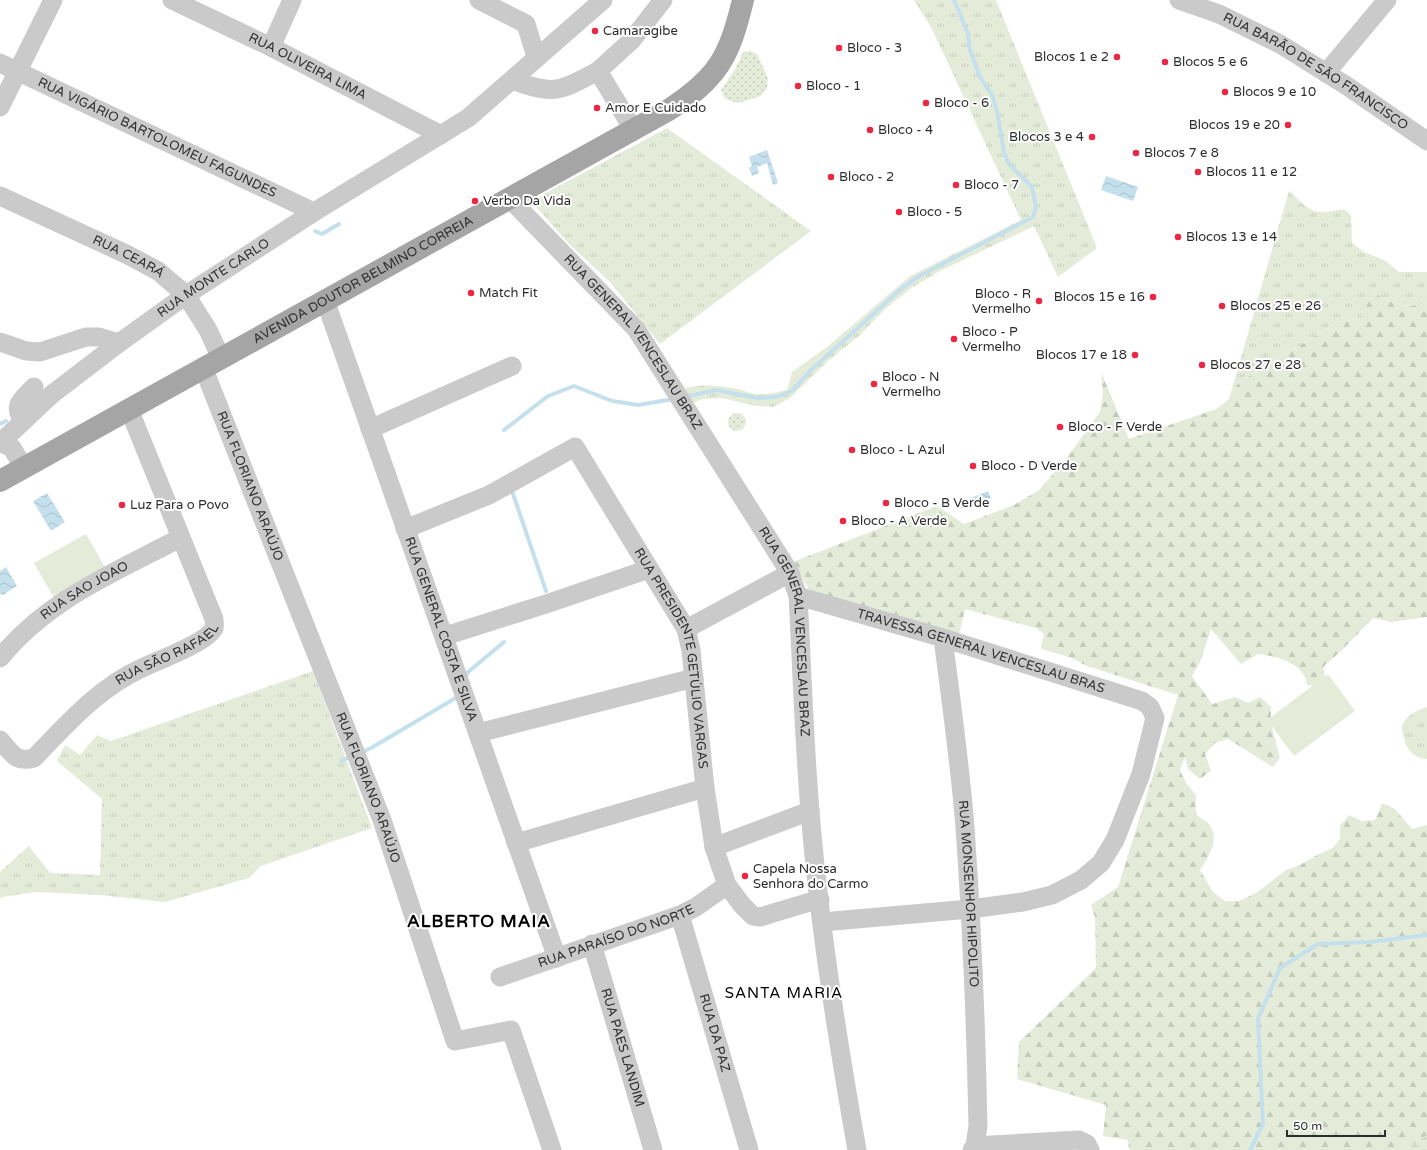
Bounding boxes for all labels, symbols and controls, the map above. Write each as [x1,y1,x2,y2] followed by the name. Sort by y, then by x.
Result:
[1221,9,1411,134] street label: RUA BARÃO DE SÃO FRANCISCO
[603,23,678,39] place label: Camaragibe
[590,26,600,36] marker: Camaragibe
[246,30,370,103] street label: RUA OLIVEIRA LIMA
[847,40,902,56] place label: Bloco - 3
[834,43,844,53] marker: Bloco - 3
[1034,49,1109,65] place label: Blocos 1 e 2
[1112,52,1122,62] marker: Blocos 1 e 2
[1173,54,1248,70] place label: Blocos 5 e 6
[1160,57,1170,67] marker: Blocos 5 e 6
[35,74,279,201] street label: RUA VIGÁRIO BARTOLOMEU FAGUNDES
[806,78,861,94] place label: Bloco - 1
[793,81,803,91] marker: Bloco - 1
[1233,84,1316,100] place label: Blocos 9 e 10
[1220,87,1230,97] marker: Blocos 9 e 10
[934,95,989,111] place label: Bloco - 6
[921,98,931,108] marker: Bloco - 6
[605,100,706,116] place label: Amor E Cuidado
[592,103,602,113] marker: Amor E Cuidado
[1189,117,1280,133] place label: Blocos 19 e 20
[1283,120,1293,130] marker: Blocos 19 e 20
[878,122,933,138] place label: Bloco - 4
[865,125,875,135] marker: Bloco - 4
[1009,129,1084,145] place label: Blocos 3 e 4
[1087,132,1097,142] marker: Blocos 3 e 4
[1144,145,1219,161] place label: Blocos 7 e 8
[1131,148,1141,158] marker: Blocos 7 e 8
[1206,164,1297,180] place label: Blocos 11 e 12
[1193,167,1203,177] marker: Blocos 11 e 12
[839,169,894,185] place label: Bloco - 2
[826,172,836,182] marker: Bloco - 2
[964,177,1019,193] place label: Bloco - 7
[951,180,961,190] marker: Bloco - 7
[483,193,571,209] place label: Verbo Da Vida
[470,196,480,206] marker: Verbo Da Vida
[907,204,962,220] place label: Bloco - 5
[894,207,904,217] marker: Bloco - 5
[250,212,476,347] street label: AVENIDA DOUTOR BELMINO CORREIA
[1186,229,1277,245] place label: Blocos 13 e 14
[90,232,168,281] street label: RUA CEARÁ
[1173,232,1183,242] marker: Blocos 13 e 14
[154,235,273,321] street label: RUA MONTE CARLO
[560,251,706,433] street label: RUA GENERAL VENCESLAU BRAZ
[479,285,538,301] place label: Match Fit
[972,286,1031,317] place label: Bloco - R Vermelho
[466,288,476,298] marker: Match Fit
[1054,289,1145,305] place label: Blocos 15 e 16
[1148,292,1158,302] marker: Blocos 15 e 16
[1034,296,1044,306] marker: Bloco - R Vermelho
[1230,298,1321,314] place label: Blocos 25 e 26
[1217,301,1227,311] marker: Blocos 25 e 26
[962,324,1021,355] place label: Bloco - P Vermelho
[949,334,959,344] marker: Bloco - P Vermelho
[1036,347,1127,363] place label: Blocos 17 e 18
[1130,350,1140,360] marker: Blocos 17 e 18
[1210,357,1301,373] place label: Blocos 27 e 28
[1197,360,1207,370] marker: Blocos 27 e 28
[882,369,941,400] place label: Bloco - N Vermelho
[869,379,879,389] marker: Bloco - N Vermelho
[213,409,287,563] street label: RUA FLORIANO ARAÚJO
[1068,419,1162,435] place label: Bloco - F Verde
[1055,422,1065,432] marker: Bloco - F Verde
[860,442,945,458] place label: Bloco - L Azul
[847,445,857,455] marker: Bloco - L Azul
[981,458,1077,474] place label: Bloco - D Verde
[968,461,978,471] marker: Bloco - D Verde
[894,495,989,511] place label: Bloco - B Verde
[130,497,229,513] place label: Luz Para o Povo
[881,498,891,508] marker: Bloco - B Verde
[117,500,127,510] marker: Luz Para o Povo
[851,513,947,529] place label: Bloco - A Verde
[838,516,848,526] marker: Bloco - A Verde
[755,524,813,737] street label: RUA GENERAL VENCESLAU BRAZ
[401,535,481,724] street label: RUA GENERAL COSTA E SILVA
[631,545,711,769] street label: RUA PRESIDENTE GETÚLIO VARGAS
[37,558,131,623] street label: RUA SAO JOAO
[855,605,1107,697] street label: TRAVESSA GENERAL VENCESLAU BRAS
[112,621,223,689] street label: RUA SÃO RAFAEL
[332,710,404,865] street label: RUA FLORIANO ARAÚJO
[955,799,982,988] street label: RUA MONSENHOR HIPOLITO
[753,861,869,892] place label: Capela Nossa Senhora do Carmo
[740,871,750,881] marker: Capela Nossa Senhora do Carmo
[536,901,697,971] street label: RUA PARAÍSO DO NORTE
[407,911,551,932] district label: ALBERTO MAIA
[725,984,843,1002] district label: SANTA MARIA
[598,986,648,1109] street label: RUA PAES LANDIM
[696,992,734,1074] street label: RUA DA PAZ
[1287,1112,1385,1138] scale bar
[1293,1119,1322,1133] text: 50 m

